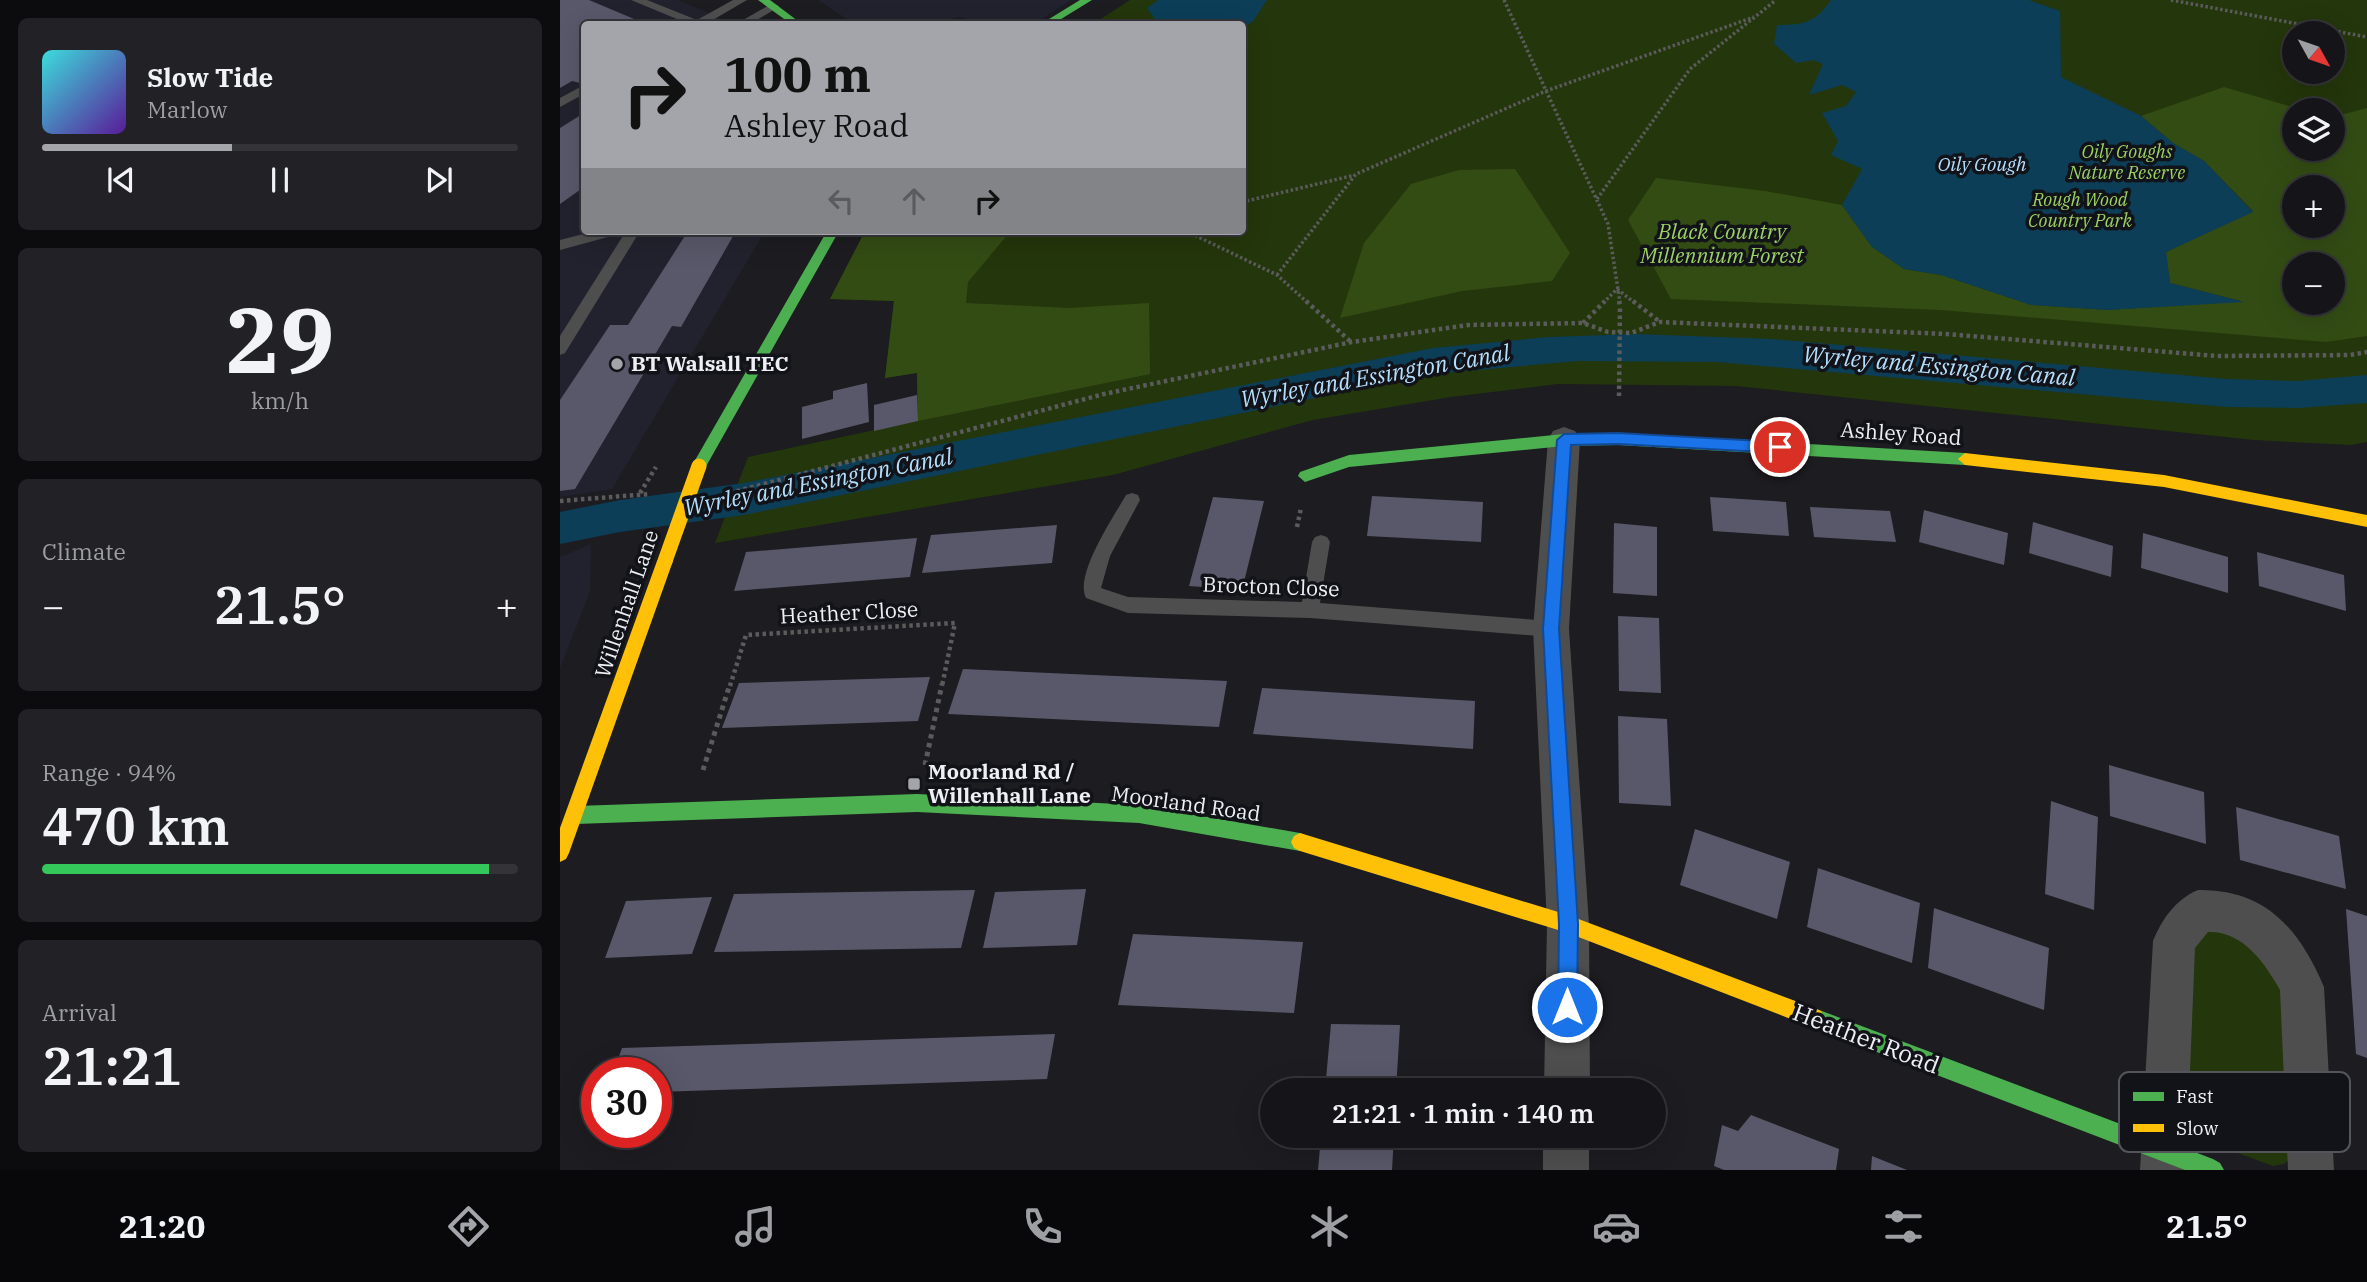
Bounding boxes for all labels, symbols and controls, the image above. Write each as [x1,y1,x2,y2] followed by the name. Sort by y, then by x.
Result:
[2282,21,2345,84] north arrow
[2282,21,2345,315] map controls
[724,42,871,105] text: 100 m
[609,49,700,140] icon: right
[147,60,273,94] text: Slow Tide
[147,94,227,124] text: Marlow
[2282,98,2345,161] button: layers
[724,104,909,146] text: Ashley Road
[2068,140,2185,184] park label: Oily Goughs Nature Reserve
[1938,152,2027,176] water label: Oily Gough
[102,161,140,199] icon: previous
[261,161,299,199] icon: pause
[420,161,458,199] icon: next
[2282,175,2345,238] button: +
[822,182,860,220] icon: left
[895,182,933,220] icon: ahead
[968,182,1006,220] icon: right
[2028,188,2132,232] park label: Rough Wood Country Park
[1639,217,1804,269] park label: Black Country Millennium Forest
[2282,252,2345,315] button: −
[225,280,335,398] text: 29
[1238,336,1512,413] water label: Wyrley and Essington Canal
[1802,338,2077,392] water label: Wyrley and Essington Canal
[631,349,789,377] place label: BT Walsall TEC
[609,356,625,372] marker: BT Walsall TEC
[251,385,309,415] text: km/h
[1840,415,1963,451] street label: Ashley Road
[1750,417,1810,477] pin
[1761,428,1799,466] icon: arrive
[681,440,955,522] water label: Wyrley and Essington Canal
[588,526,664,681] street label: Willenhall Lane
[42,536,126,566] text: Climate
[1202,570,1340,602] street label: Brocton Close
[214,571,346,638] text: 21.5°
[42,581,65,630] text: −
[495,581,518,630] text: +
[779,594,919,630] street label: Heather Close
[42,757,176,787] text: Range · 94%
[928,757,1091,809] place label: Moorland Rd / Willenhall Lane
[906,776,922,792] marker: Moorland Rd / Willenhall Lane
[1110,779,1263,827] street label: Moorland Road
[42,792,230,859] text: 470 km
[1530,970,1604,1044] position arrow
[1788,995,1944,1081] street label: Heather Road
[42,997,117,1027] text: Arrival
[42,1032,182,1099] text: 21:21
[581,1057,672,1148] speed limit sign: 30
[2119,1072,2350,1152] legend
[2176,1084,2214,1108] text: Fast
[1332,1096,1594,1130] text: 21:21 · 1 min · 140 m
[2176,1116,2218,1140] text: Slow
[444,1202,493,1251] icon: directions
[731,1202,780,1251] icon: music
[1018,1202,1067,1251] icon: phone
[1305,1202,1354,1251] icon: climate
[1592,1202,1641,1251] icon: car
[1879,1202,1928,1251] icon: filters
[119,1205,206,1247] text: 21:20
[2166,1205,2248,1247] text: 21.5°

